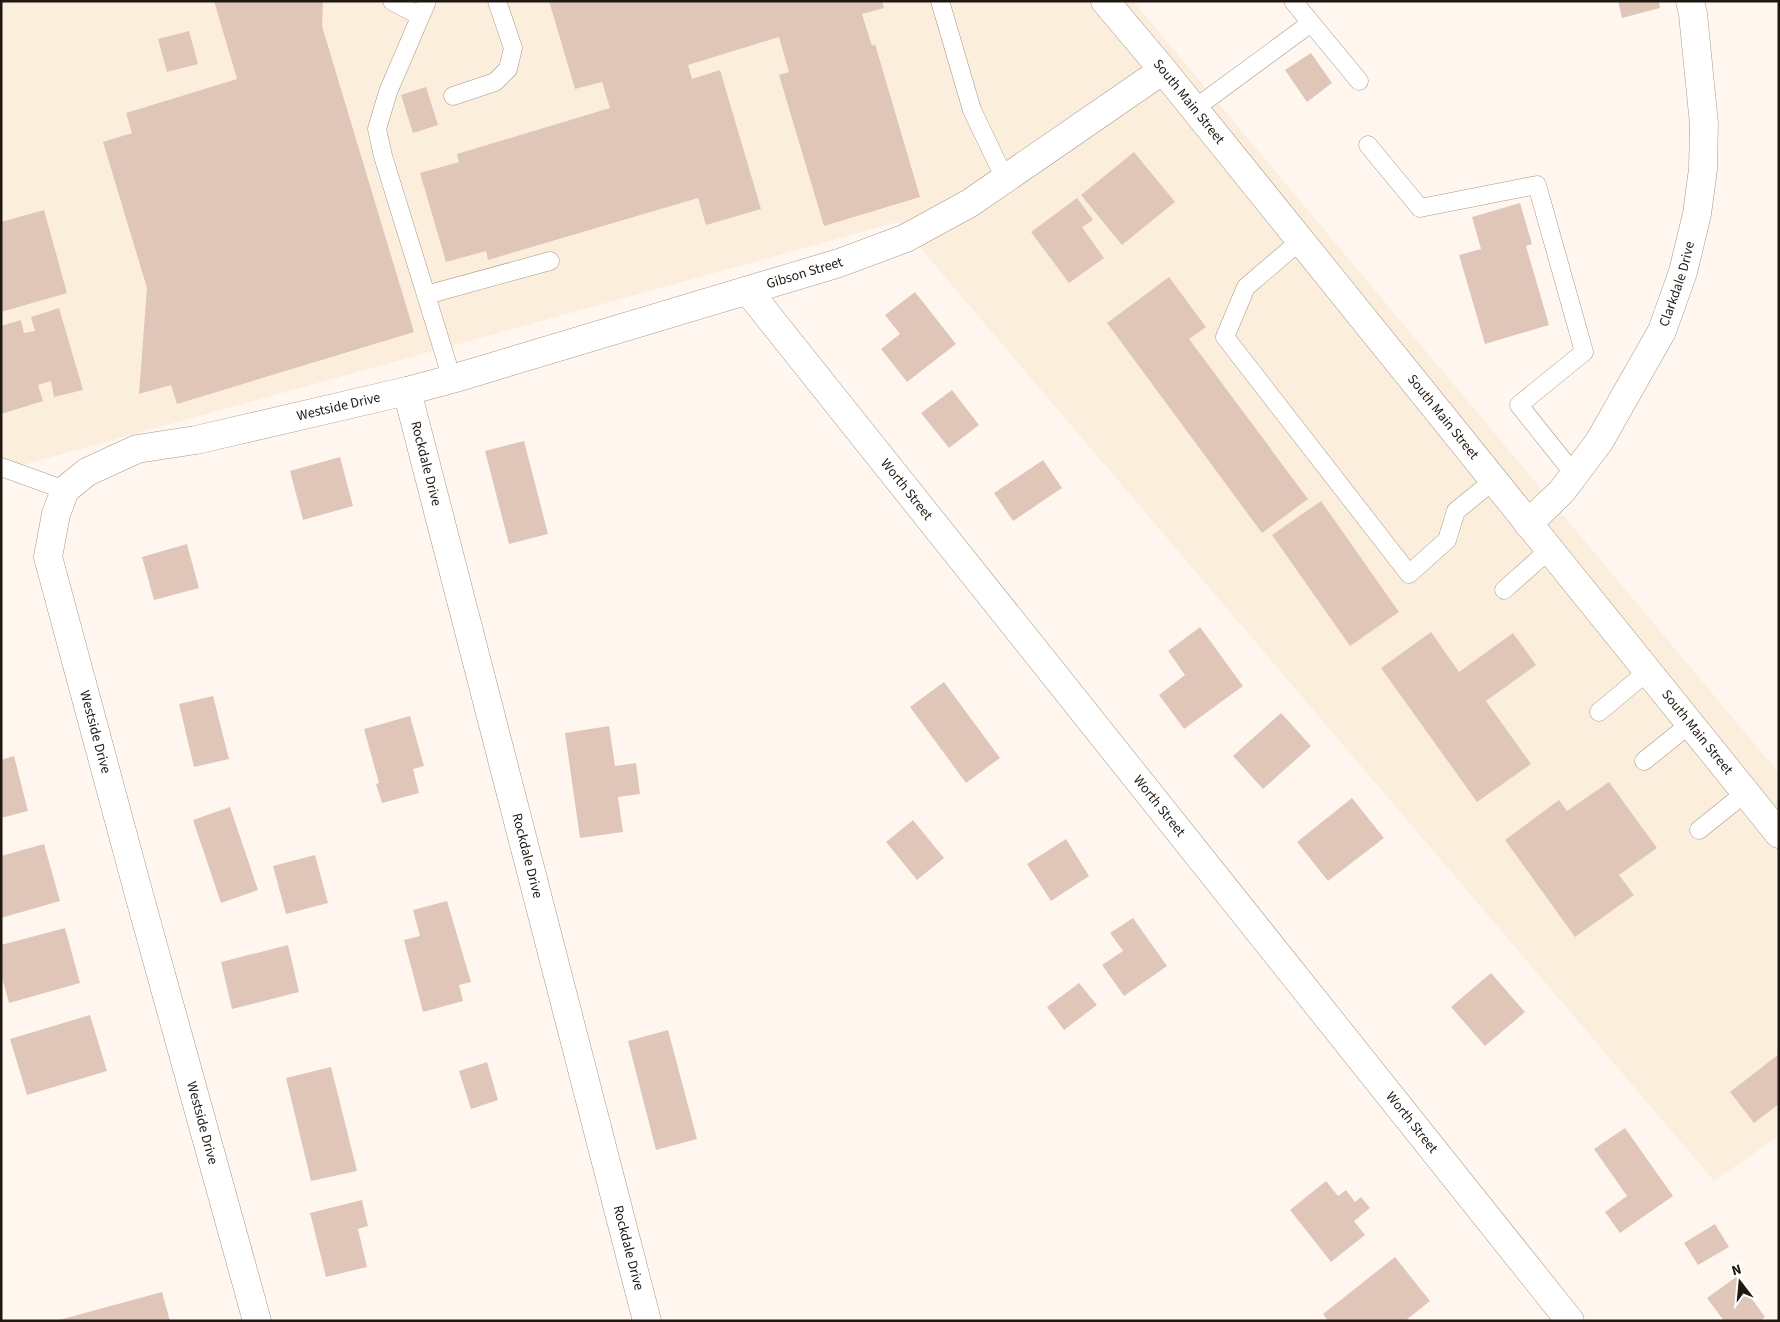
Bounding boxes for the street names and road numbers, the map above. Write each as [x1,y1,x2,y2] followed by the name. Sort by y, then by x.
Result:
[1148,55,1229,149] street label: South Main Street
[1654,239,1700,329] street label: Clarkdale Drive
[764,252,846,294] street label: Gibson Street
[1402,370,1483,464] street label: South Main Street
[295,387,383,426] street label: Westside Drive
[405,419,446,508] street label: Rockdale Drive
[876,454,937,525] street label: Worth Street
[1657,686,1738,779] street label: South Main Street
[74,688,116,776] street label: Westside Drive
[1128,771,1190,841] street label: Worth Street
[506,811,548,900] street label: Rockdale Drive
[181,1079,223,1167] street label: Westside Drive
[1381,1088,1443,1158] street label: Worth Street
[608,1203,649,1293] street label: Rockdale Drive

